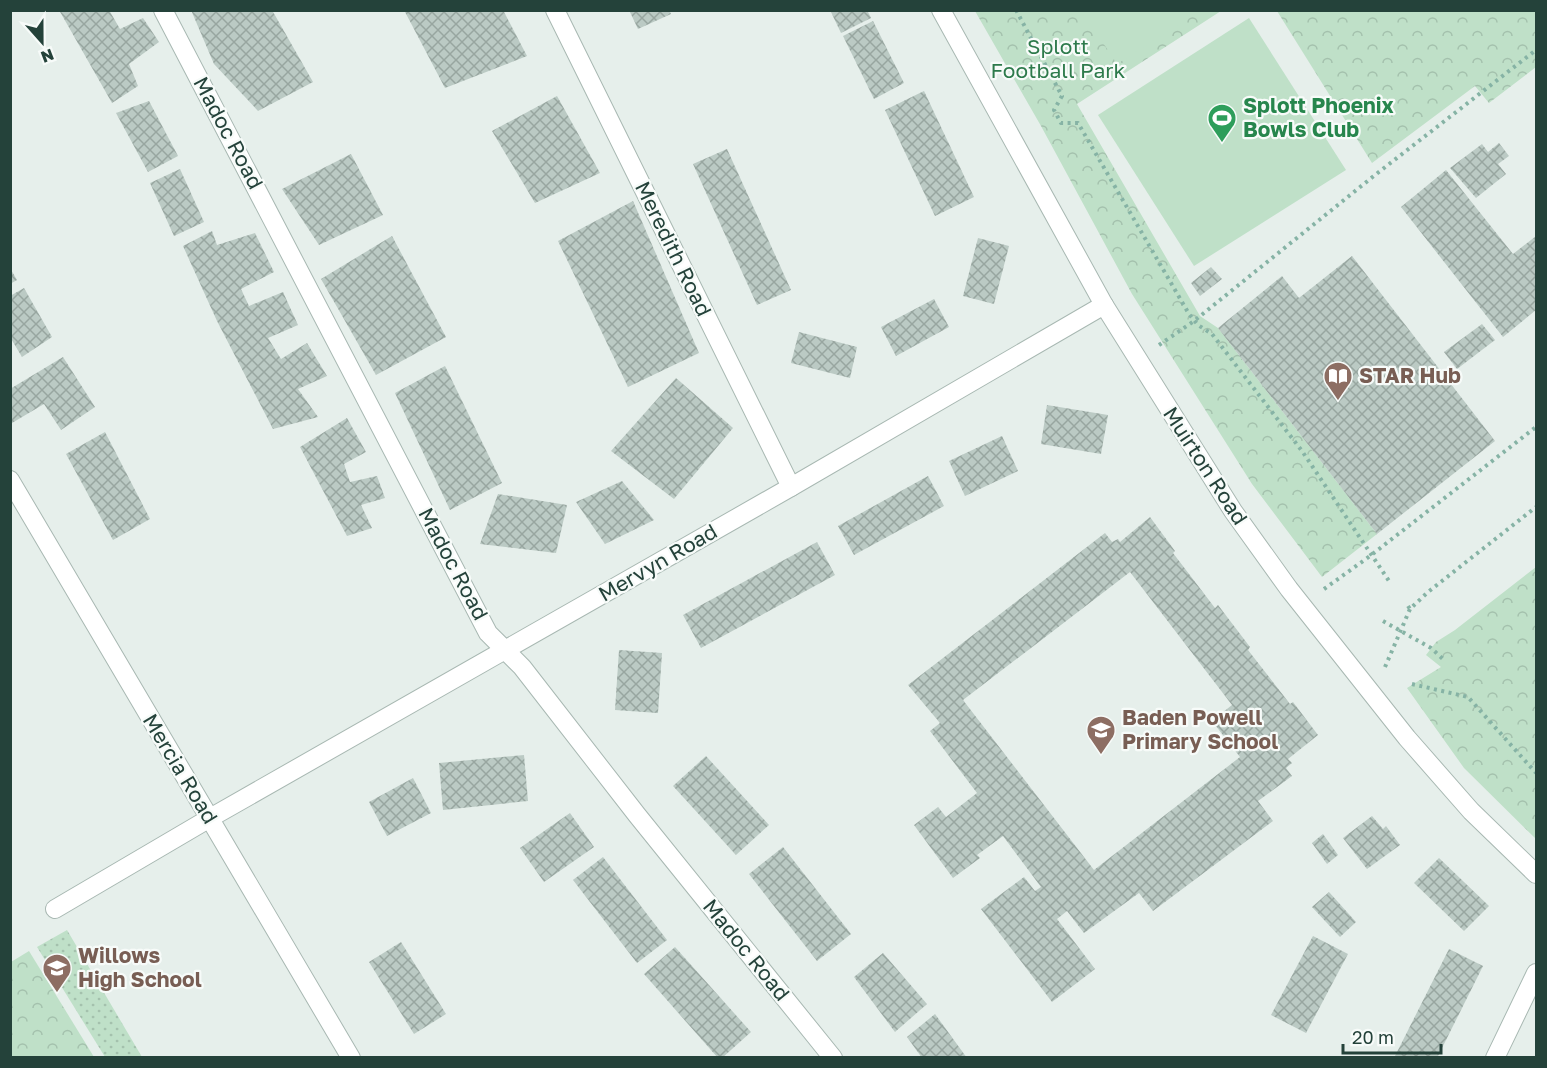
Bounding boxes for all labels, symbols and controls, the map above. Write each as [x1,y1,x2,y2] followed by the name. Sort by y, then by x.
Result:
[12,12,72,72] north arrow
[991,33,1126,83] park label: Splott Football Park
[38,44,57,68] text: N
[188,72,269,193] street label: Madoc Road
[1243,92,1394,142] place label: Splott Phoenix Bowls Club
[1206,102,1238,144] sports icon: Splott Phoenix Bowls Club
[630,177,718,320] street label: Meredith Road
[1322,360,1354,402] library icon: STAR Hub
[1359,362,1461,388] place label: STAR Hub
[1158,402,1254,529] street label: Muirton Road
[413,503,494,624] street label: Madoc Road
[593,518,722,607] street label: Mervyn Road
[1122,704,1278,754] place label: Baden Powell Primary School
[138,709,224,828] street label: Mercia Road
[1085,714,1117,756] school or university icon: Baden Powell Primary School
[698,893,796,1006] street label: Madoc Road
[78,942,202,992] place label: Willows High School
[41,952,73,994] school or university icon: Willows High School
[1343,1017,1440,1055] scale bar
[1352,1026,1394,1048] text: 20 m

